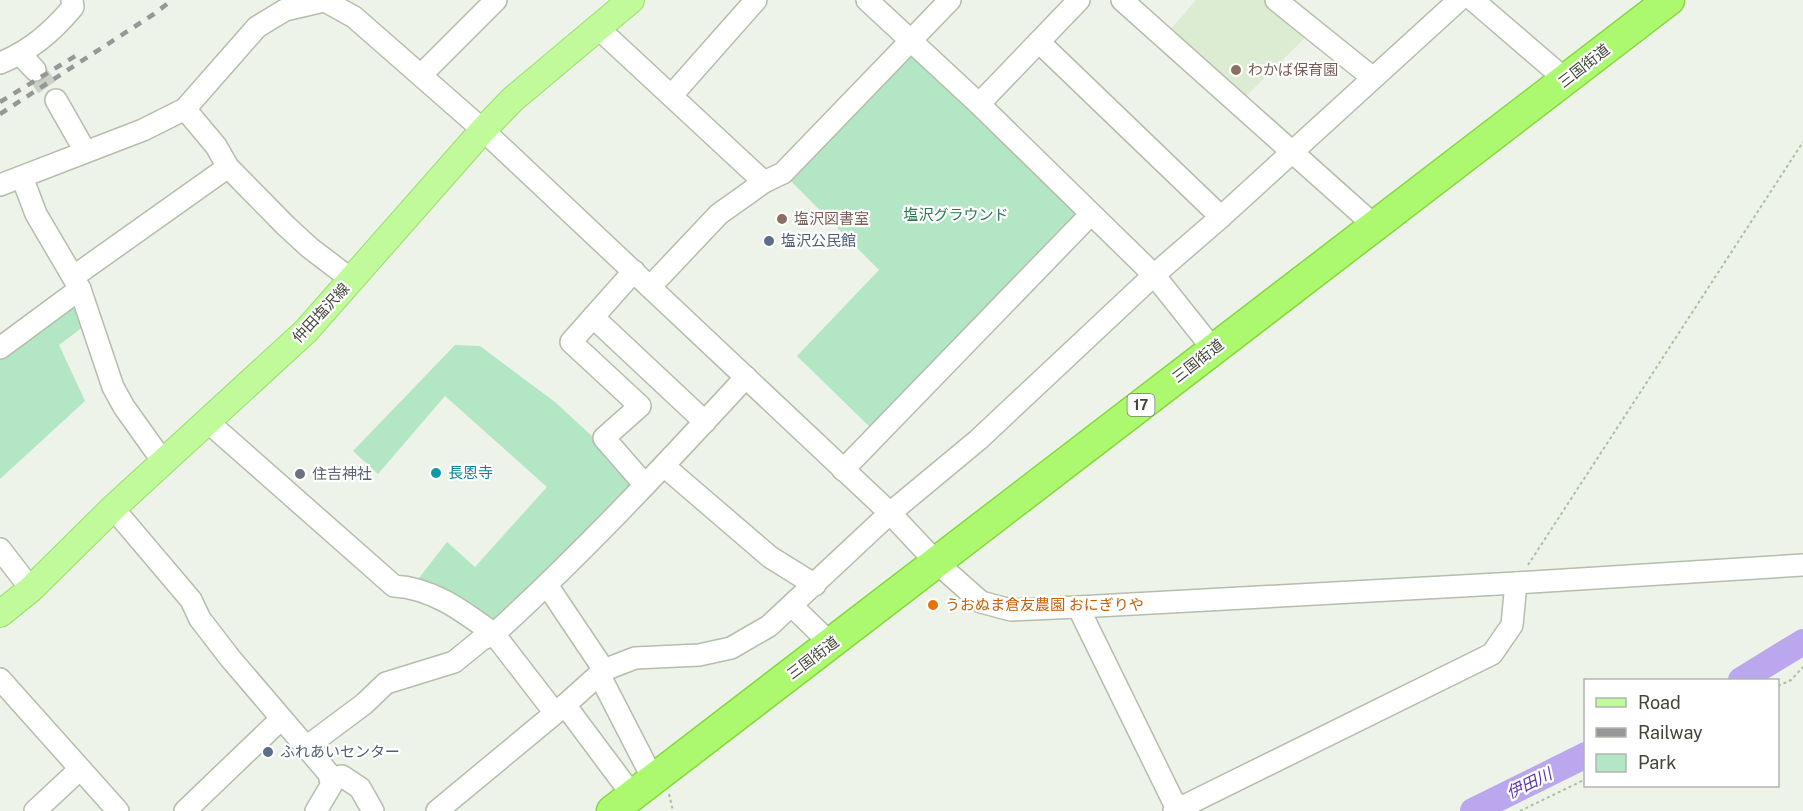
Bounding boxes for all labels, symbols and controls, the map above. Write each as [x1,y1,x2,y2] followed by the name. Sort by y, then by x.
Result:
[1555,40,1613,91] street label: 三国街道
[1248,61,1338,78] place label: わかば保育園
[1229,63,1243,77] marker: わかば保育園
[903,206,1009,223] park label: 塩沢グラウンド
[794,210,869,227] place label: 塩沢図書室
[775,212,789,226] marker: 塩沢図書室
[781,232,856,249] place label: 塩沢公民館
[762,234,776,248] marker: 塩沢公民館
[289,279,352,346] street label: 仲田塩沢線
[1169,335,1227,386] street label: 三国街道
[1128,394,1154,416] road number: 17
[448,464,493,481] place label: 長恩寺
[312,465,372,482] place label: 住吉神社
[429,466,443,480] marker: 長恩寺
[293,467,307,481] marker: 住吉神社
[945,596,1144,613] place label: うおぬま倉友農園 おにぎりや
[926,598,940,612] marker: うおぬま倉友農園 おにぎりや
[784,633,842,682] street label: 三国街道
[1584,679,1779,787] legend
[1638,692,1681,713] text: Road
[1638,722,1703,743] text: Railway
[280,743,400,760] place label: ふれあいセンター
[261,745,275,759] marker: ふれあいセンター
[1638,752,1676,773] text: Park
[1503,764,1557,803] water label: 伊田川

